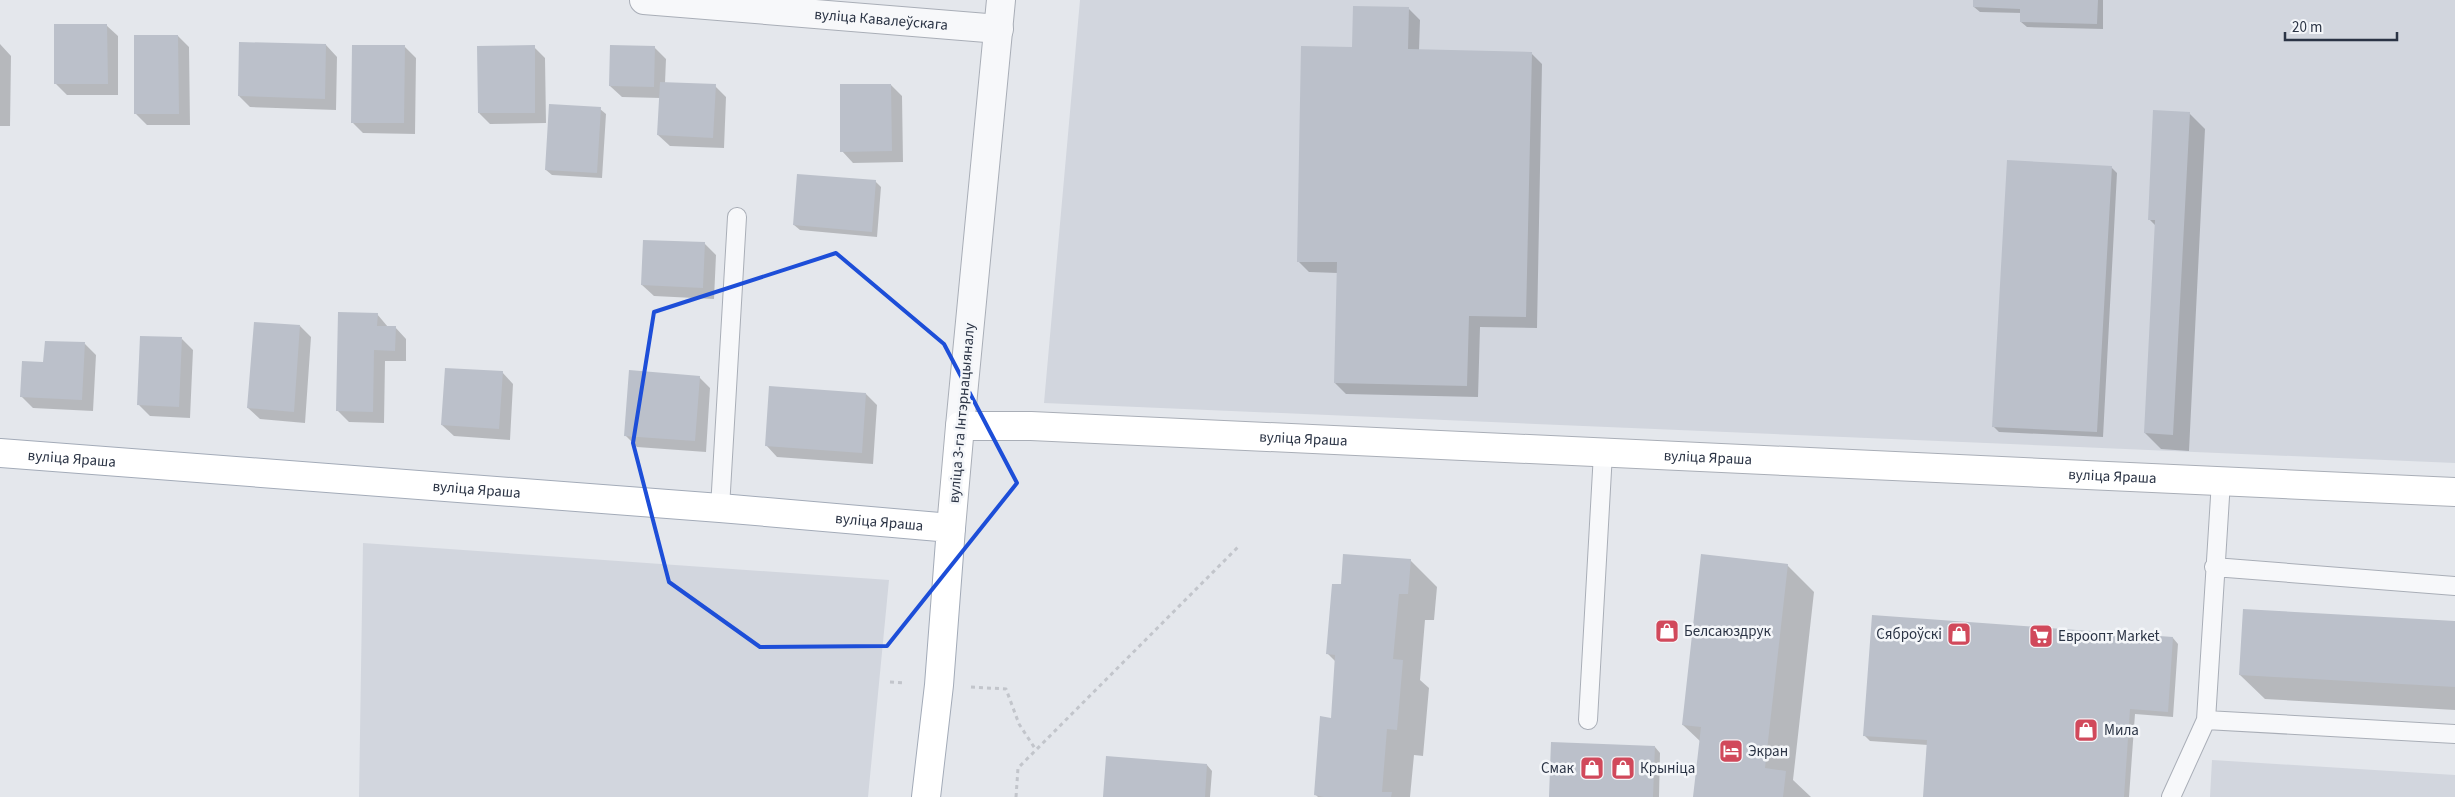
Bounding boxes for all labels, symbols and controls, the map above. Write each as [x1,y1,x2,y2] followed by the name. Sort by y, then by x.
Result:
[814,3,949,35] street label: вуліца Кавалеўскага
[2285,10,2398,42] scale bar
[2292,17,2322,38] text: 20 m
[944,322,980,504] street label: вуліца 3-га Інтэрнацыяналу
[1259,426,1348,451] street label: вуліца Яраша
[27,445,117,472] street label: вуліца Яраша
[1663,445,1753,470] street label: вуліца Яраша
[2068,464,2157,489] street label: вуліца Яраша
[432,476,521,503] street label: вуліца Яраша
[834,508,924,536] street label: вуліца Яраша
[1654,618,1680,644] shop icon: Белсаюздрук
[1684,621,1771,642] place label: Белсаюздрук
[1946,621,1972,647] shop icon: Сяброўскі
[2028,623,2054,649] supermarket icon: Евроопт Market
[1876,624,1942,645] place label: Сяброўскі
[2058,626,2160,647] place label: Евроопт Market
[2073,717,2099,743] shop icon: Мила
[2104,720,2139,741] place label: Мила
[1718,738,1744,764] hotel icon: Экран
[1748,741,1788,762] place label: Экран
[1579,755,1605,781] shop icon: Смак
[1610,755,1636,781] shop icon: Крыніца
[1541,758,1575,779] place label: Смак
[1640,758,1695,779] place label: Крыніца

